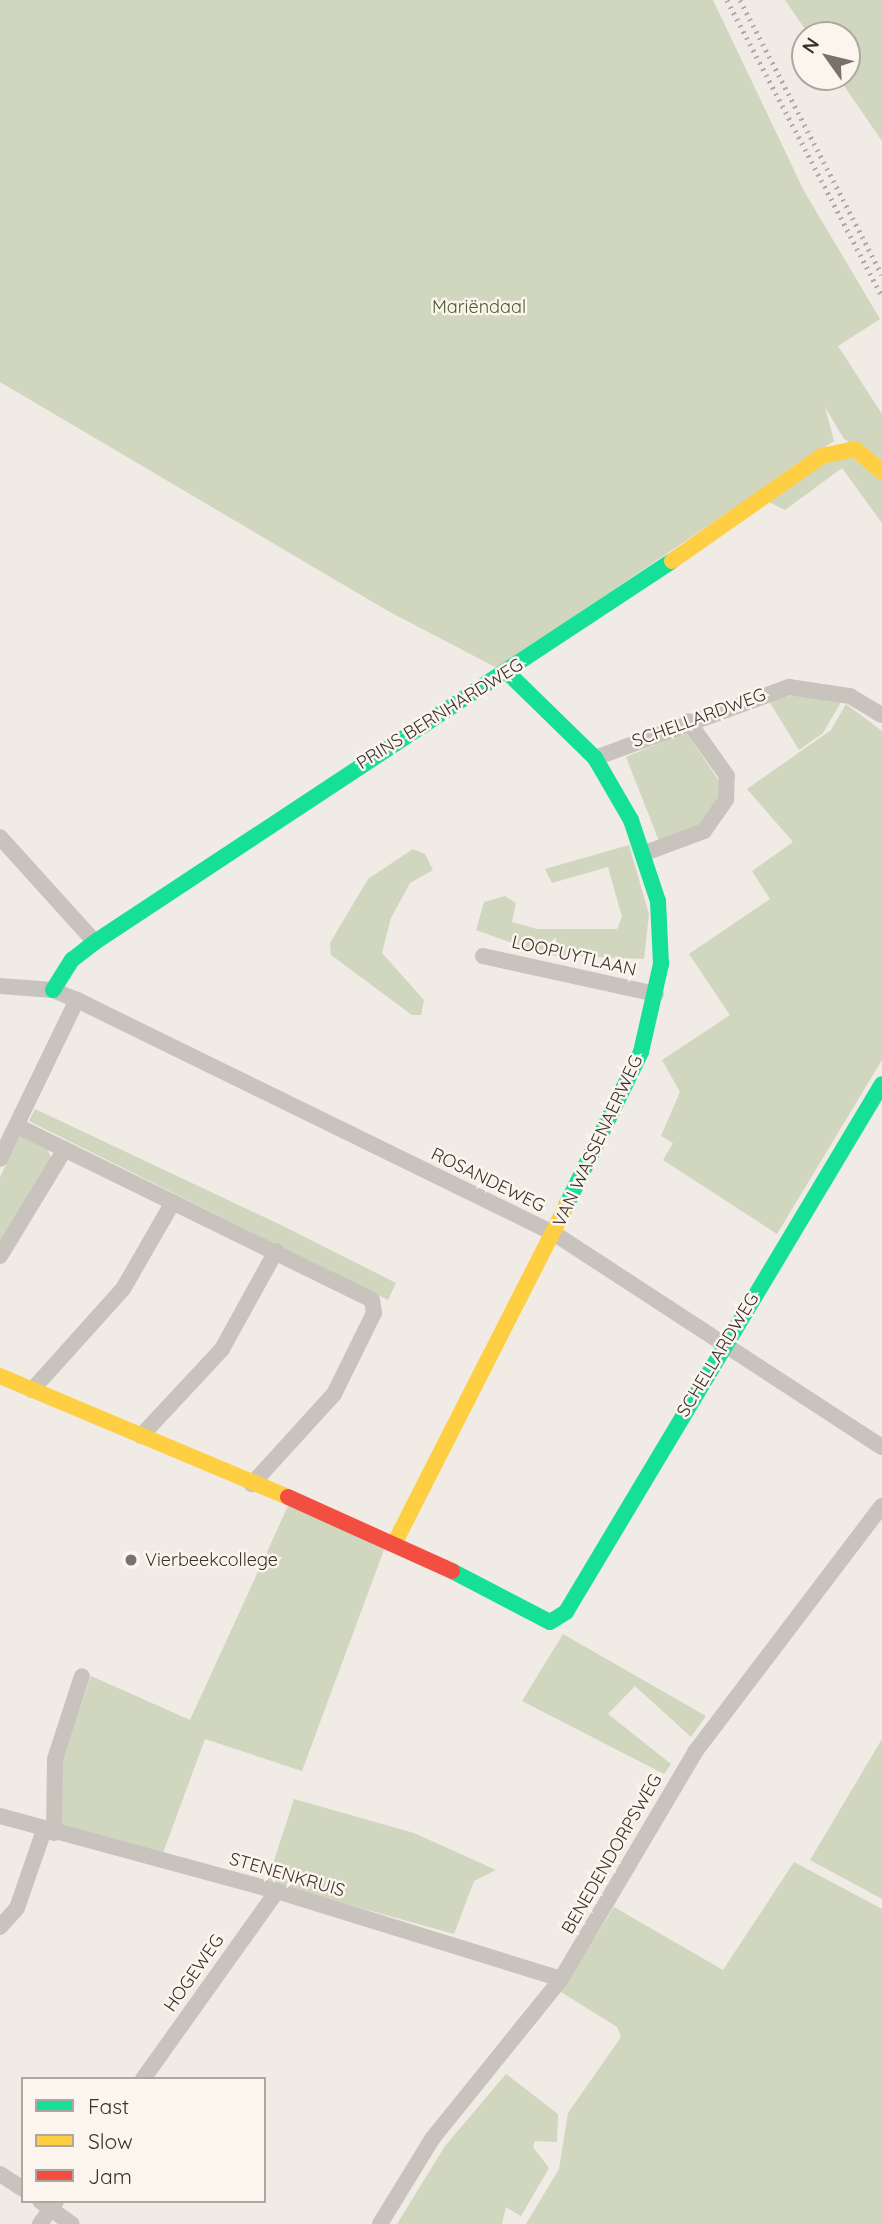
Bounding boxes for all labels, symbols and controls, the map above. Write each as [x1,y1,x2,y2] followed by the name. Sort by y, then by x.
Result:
[791,21,861,91] north arrow
[796,33,824,58] text: N
[432,296,526,318] park label: Mariëndaal
[353,654,527,774] street label: PRINS BERNHARDWEG
[629,684,769,752] street label: SCHELLARDWEG
[509,931,639,981] street label: LOOPUYTLAAN
[549,1052,647,1230] street label: VAN WASSENAERWEG
[428,1143,548,1217] street label: ROSANDEWEG
[672,1289,764,1421] street label: SCHELLARDWEG
[145,1549,278,1571] place label: Vierbeekcollege
[123,1552,139,1568] marker: Vierbeekcollege
[557,1770,667,1938] street label: BENEDENDORPSWEG
[227,1848,347,1902] street label: STENENKRUIS
[159,1930,229,2016] street label: HOGEWEG
[21,2077,266,2203] legend
[88,2093,129,2119] text: Fast
[88,2128,133,2154] text: Slow
[88,2163,132,2189] text: Jam

